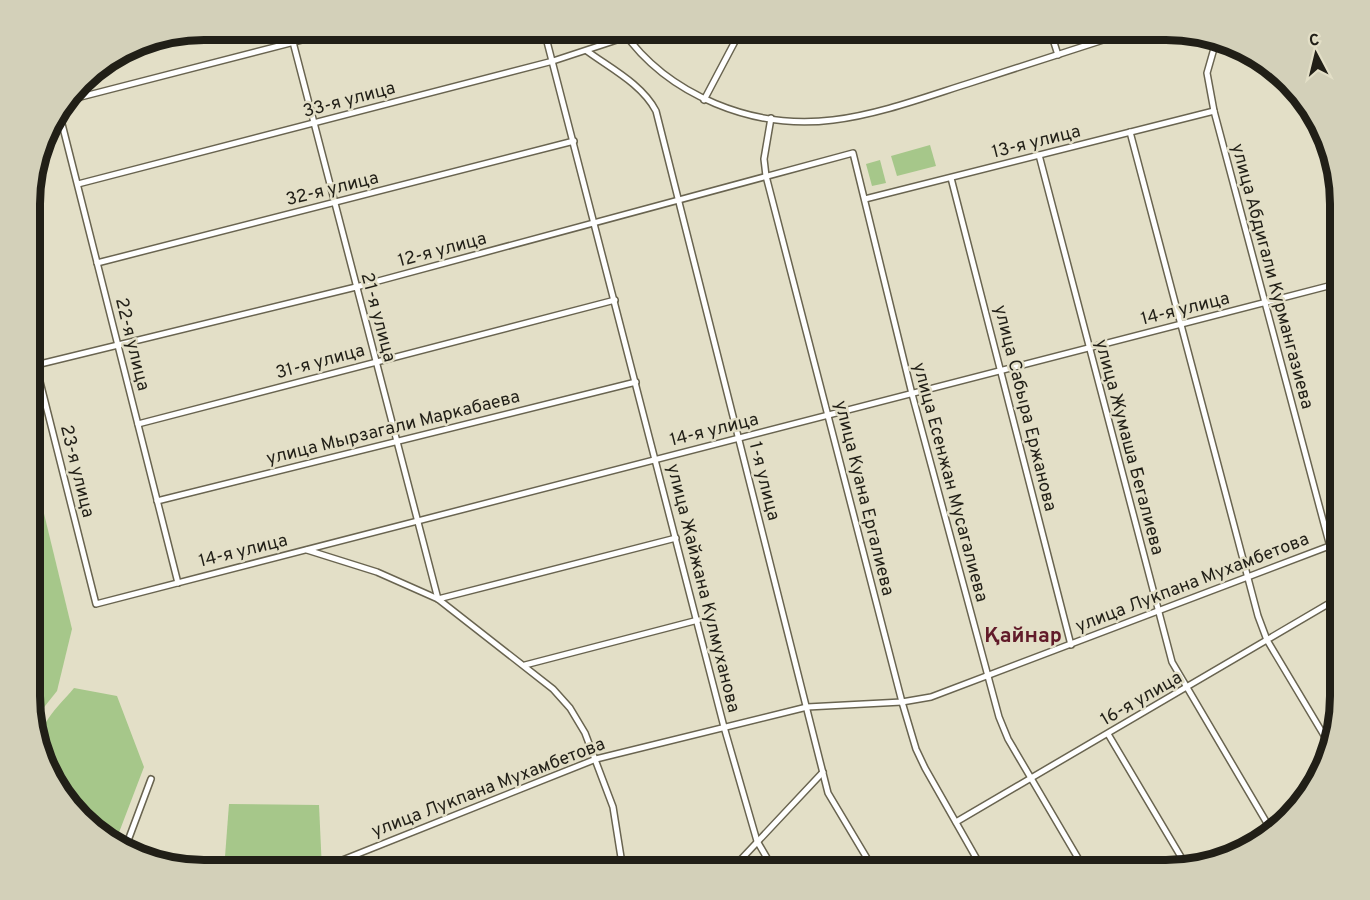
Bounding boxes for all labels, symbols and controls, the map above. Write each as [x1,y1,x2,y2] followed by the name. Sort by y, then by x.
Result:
[1286,24,1346,84] north arrow
[1308,31,1321,52] text: С
[301,77,398,124] street label: 33-я улица
[990,120,1083,165] street label: 13-я улица
[1225,141,1318,412] street label: улица Абдигали Курмангазиева
[284,167,381,212] street label: 32-я улица
[396,228,489,273] street label: 12-я улица
[355,270,401,365] street label: 21-я улица
[1139,287,1232,332] street label: 14-я улица
[109,295,154,393] street label: 22-я улица
[988,303,1061,514] street label: улица Сабыра Ержанова
[1089,337,1168,558] street label: улица Жумаша Бегалиева
[273,340,368,385] street label: 31-я улица
[906,360,993,605] street label: улица Есенжан Мусагалиева
[264,386,523,471] street label: улица Мырзагали Маркабаева
[828,398,899,598] street label: улица Куана Ергалиева
[668,408,761,453] street label: 14-я улица
[54,423,99,520] street label: 23-я улица
[743,439,784,523] street label: 1-я улица
[660,462,745,715] street label: улица Жайжана Кулмуханова
[1073,528,1312,639] street label: улица Лукпана Мухамбетова
[197,529,290,574] street label: 14-я улица
[984,623,1062,650] district label: Қайнар
[1097,667,1187,732] street label: 16-я улица
[369,733,608,844] street label: улица Лукпана Мухамбетова

